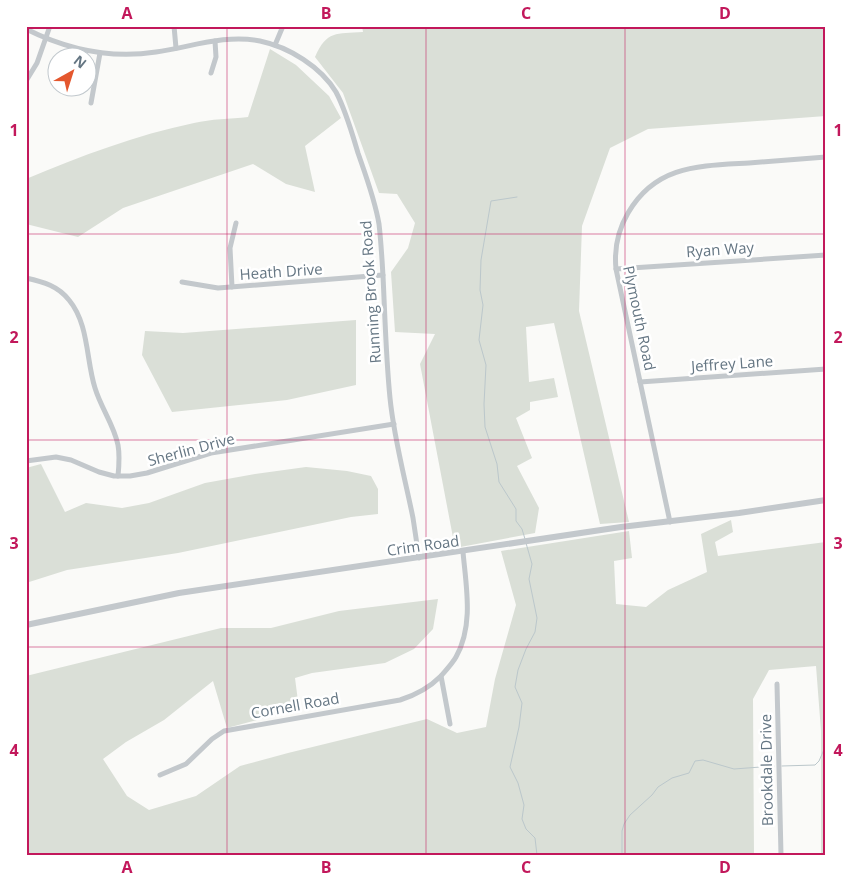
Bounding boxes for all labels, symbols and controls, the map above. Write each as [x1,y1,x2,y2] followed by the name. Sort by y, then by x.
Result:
[121,2,133,24] text: A
[321,2,331,24] text: B
[521,2,531,24] text: C
[719,2,731,24] text: D
[48,48,98,98] north arrow
[70,51,91,72] text: N
[9,119,19,141] text: 1
[833,119,843,141] text: 1
[355,220,385,364] street label: Running Brook Road
[685,237,755,261] street label: Ryan Way
[239,258,323,284] street label: Heath Drive
[619,264,661,372] street label: Plymouth Road
[9,326,19,348] text: 2
[833,326,843,348] text: 2
[688,350,774,376] street label: Jeffrey Lane
[145,428,237,470] street label: Sherlin Drive
[385,530,461,560] street label: Crim Road
[9,532,19,554] text: 3
[833,532,843,554] text: 3
[249,687,341,723] street label: Cornell Road
[755,714,777,826] street label: Brookdale Drive
[9,739,19,761] text: 4
[833,739,843,761] text: 4
[121,856,133,878] text: A
[321,856,331,878] text: B
[521,856,531,878] text: C
[719,856,731,878] text: D

